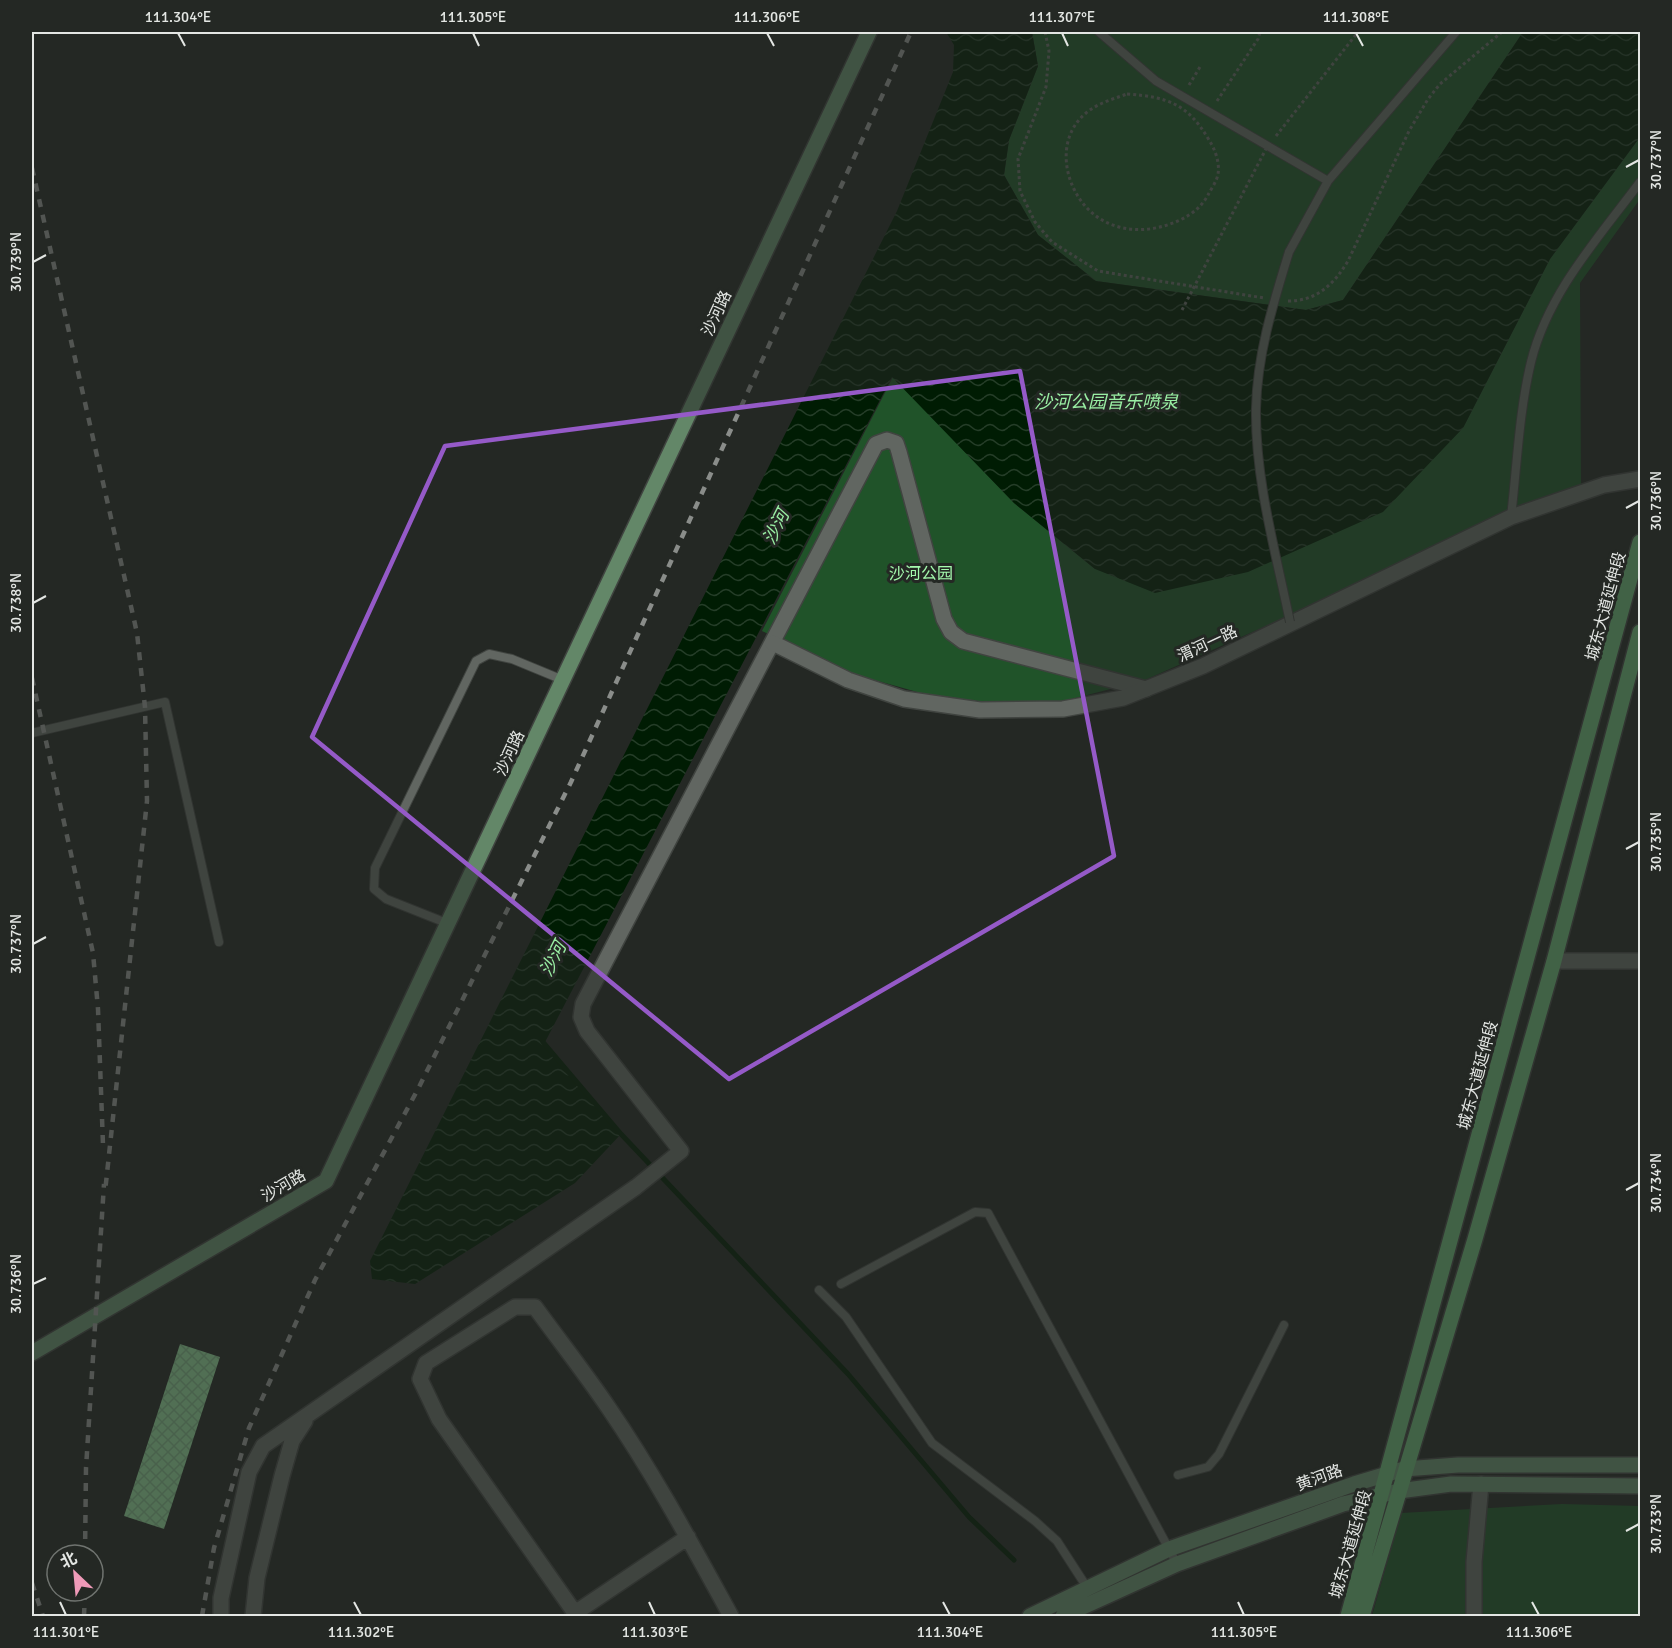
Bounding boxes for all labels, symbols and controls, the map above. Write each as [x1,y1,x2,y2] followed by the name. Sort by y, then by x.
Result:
[145,8,211,26] text: 111.304°E
[440,8,506,26] text: 111.305°E
[734,8,800,26] text: 111.306°E
[1029,8,1095,26] text: 111.307°E
[1323,8,1389,26] text: 111.308°E
[1647,130,1665,190] text: 30.737°N
[7,232,25,292] text: 30.739°N
[698,287,736,339] street label: 沙河路
[1034,391,1179,413] water label: 沙河公园音乐喷泉
[1647,471,1665,531] text: 30.736°N
[758,503,795,548] water label: 沙河
[1582,550,1630,663] street label: 城东大道延伸段
[889,564,953,584] park label: 沙河公园
[7,573,25,633] text: 30.738°N
[1174,621,1241,666] street label: 渭河一路
[491,727,529,779] street label: 沙河路
[1647,812,1665,872] text: 30.735°N
[7,914,25,974] text: 30.737°N
[535,935,572,980] water label: 沙河
[1454,1019,1502,1132] street label: 城东大道延伸段
[1647,1153,1665,1213] text: 30.734°N
[258,1165,309,1207] street label: 沙河路
[7,1254,25,1314] text: 30.736°N
[1293,1460,1345,1496] street label: 黄河路
[1326,1488,1376,1601] street label: 城东大道延伸段
[1647,1494,1665,1554] text: 30.733°N
[45,1543,105,1603] north arrow
[57,1548,80,1573] text: 北
[33,1623,99,1641] text: 111.301°E
[328,1623,394,1641] text: 111.302°E
[622,1623,688,1641] text: 111.303°E
[917,1623,983,1641] text: 111.304°E
[1211,1623,1277,1641] text: 111.305°E
[1506,1623,1572,1641] text: 111.306°E

